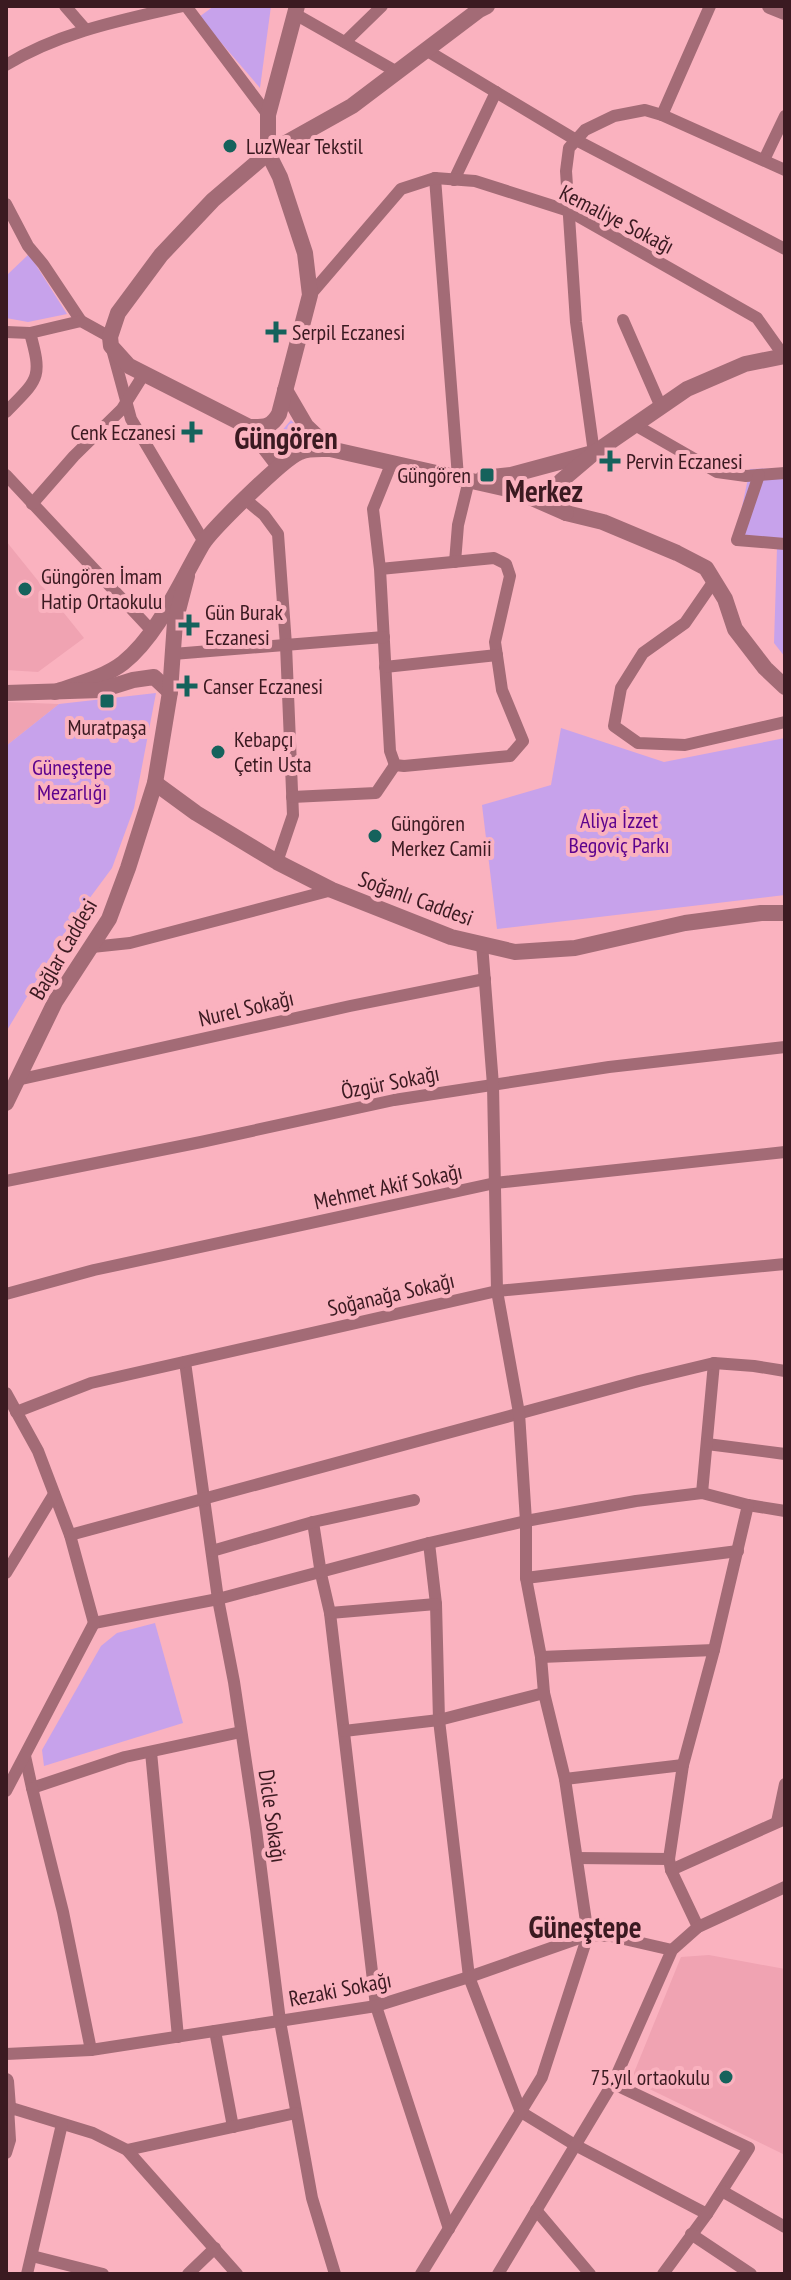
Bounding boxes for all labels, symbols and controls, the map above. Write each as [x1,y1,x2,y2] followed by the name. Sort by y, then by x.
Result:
[246,132,364,160] place label: LuzWear Tekstil
[221,137,239,155] marker: LuzWear Tekstil
[555,178,679,260] street label: Kemaliye Sokağı
[292,318,405,346] place label: Serpil Eczanesi
[267,323,285,341] marker: Serpil Eczanesi
[70,418,176,446] place label: Cenk Eczanesi
[234,418,338,457] district label: Güngören
[183,423,201,441] marker: Cenk Eczanesi
[626,447,743,475] place label: Pervin Eczanesi
[601,452,619,470] marker: Pervin Eczanesi
[397,461,471,489] place label: Güngören
[478,466,496,484] marker: Güngören
[505,471,583,510] district label: Merkez
[41,562,162,615] place label: Güngören İmam Hatip Ortaokulu
[16,580,34,598] marker: Güngören İmam Hatip Ortaokulu
[205,598,283,651] place label: Gün Burak Eczanesi
[180,616,198,634] marker: Gün Burak Eczanesi
[203,672,323,700] place label: Canser Eczanesi
[178,677,196,695] marker: Canser Eczanesi
[98,692,116,710] marker: Muratpaşa
[67,713,147,741] place label: Muratpaşa
[234,725,311,778] place label: Kebapçı Çetin Usta
[209,743,227,761] marker: Kebapçı Çetin Usta
[32,753,112,806] park label: Güneştepe Mezarlığı
[569,806,669,859] park label: Aliya İzzet Begoviç Parkı
[391,809,492,862] place label: Güngören Merkez Camii
[366,827,384,845] marker: Güngören Merkez Camii
[355,864,477,932] street label: Soğanlı Caddesi
[23,893,103,1005] street label: Bağlar Caddesi
[196,983,296,1033] street label: Nurel Sokağı
[338,1059,442,1105] street label: Özgür Sokağı
[311,1157,465,1215] street label: Mehmet Akif Sokağı
[325,1266,457,1322] street label: Soğanağa Sokağı
[253,1768,293,1864] street label: Dicle Sokağı
[528,1907,642,1946] district label: Güneştepe
[286,1965,394,2013] street label: Rezaki Sokağı
[590,2063,710,2091] place label: 75.yıl ortaokulu
[717,2068,735,2086] marker: 75.yıl ortaokulu

